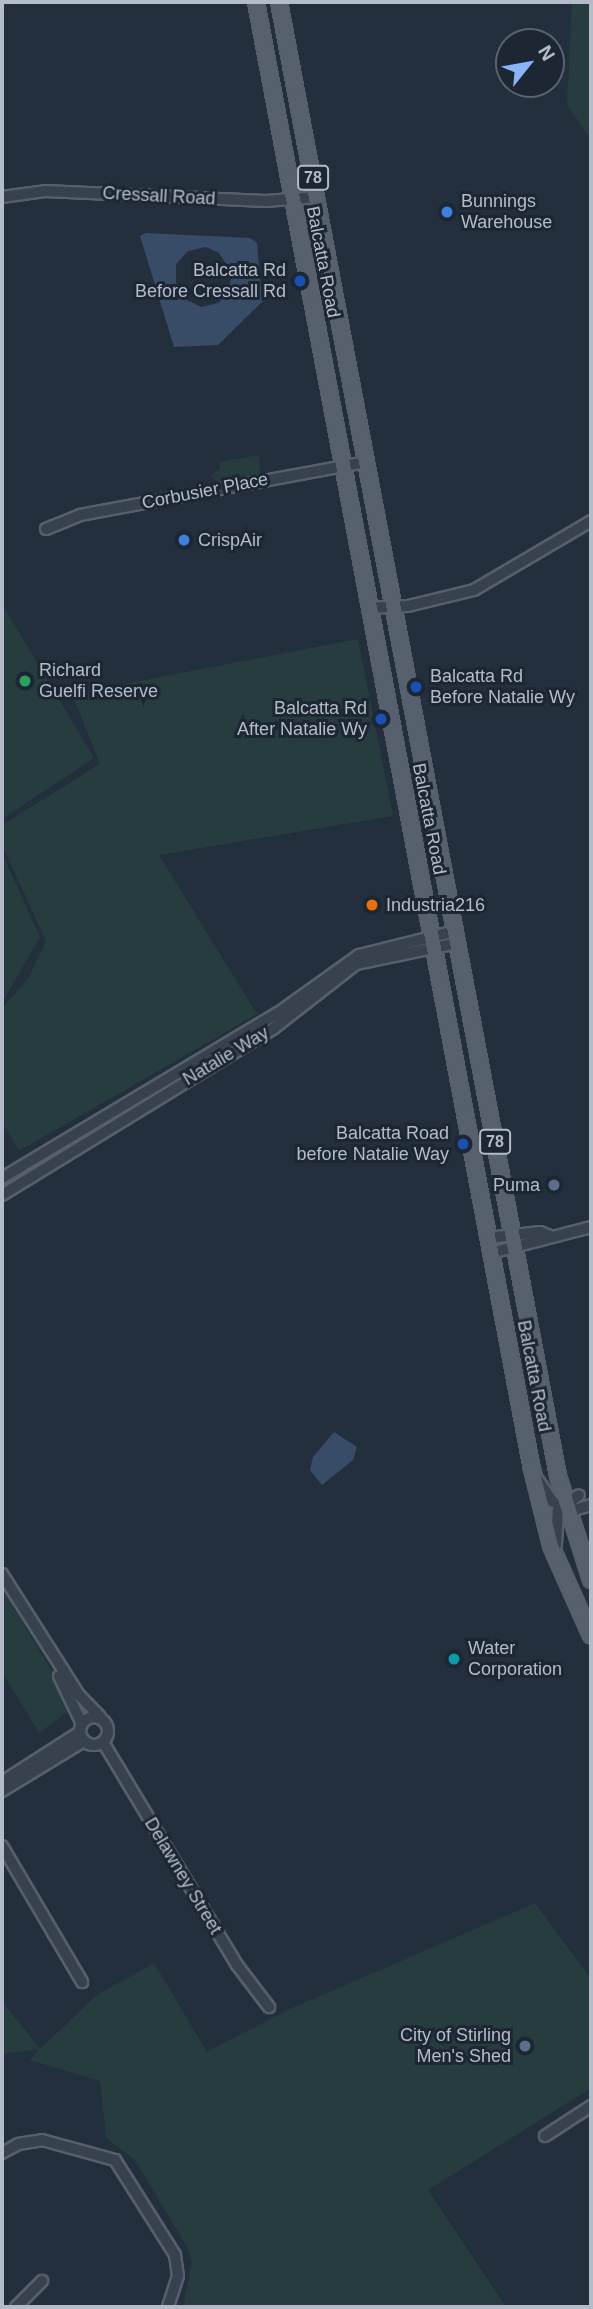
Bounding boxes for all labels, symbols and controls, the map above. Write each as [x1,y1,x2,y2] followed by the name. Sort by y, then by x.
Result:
[495,28,565,98] north arrow
[534,42,559,64] text: N
[296,166,330,190] road number: 78
[102,182,216,210] street label: Cressall Road
[461,191,552,234] place label: Bunnings Warehouse
[302,204,344,320] street label: Balcatta Road
[439,204,455,220] marker: Bunnings Warehouse
[135,260,286,302] place label: Balcatta Rd Before Cressall Rd
[292,273,308,289] marker: Balcatta Rd Before Cressall Rd
[140,468,270,514] street label: Corbusier Place
[198,529,262,551] place label: CrispAir
[176,532,192,548] marker: CrispAir
[39,660,158,702] place label: Richard Guelfi Reserve
[430,666,575,708] place label: Balcatta Rd Before Natalie Wy
[17,673,33,689] marker: Richard Guelfi Reserve
[408,679,424,695] marker: Balcatta Rd Before Natalie Wy
[237,698,367,740] place label: Balcatta Rd After Natalie Wy
[373,711,389,727] marker: Balcatta Rd After Natalie Wy
[408,761,450,877] street label: Balcatta Road
[386,894,485,916] place label: Industria216
[364,897,380,913] marker: Industria216
[179,1022,273,1090] street label: Natalie Way
[297,1123,449,1166] place label: Balcatta Road before Natalie Way
[477,1130,512,1154] road number: 78
[455,1136,471,1152] marker: Balcatta Road before Natalie Way
[493,1174,540,1196] place label: Puma
[546,1177,562,1193] marker: Puma
[513,1318,555,1434] street label: Balcatta Road
[468,1638,562,1680] place label: Water Corporation
[446,1651,462,1667] marker: Water Corporation
[140,1814,226,1938] street label: Delawney Street
[400,2025,511,2068] place label: City of Stirling Men's Shed
[517,2038,533,2054] marker: City of Stirling Men's Shed

